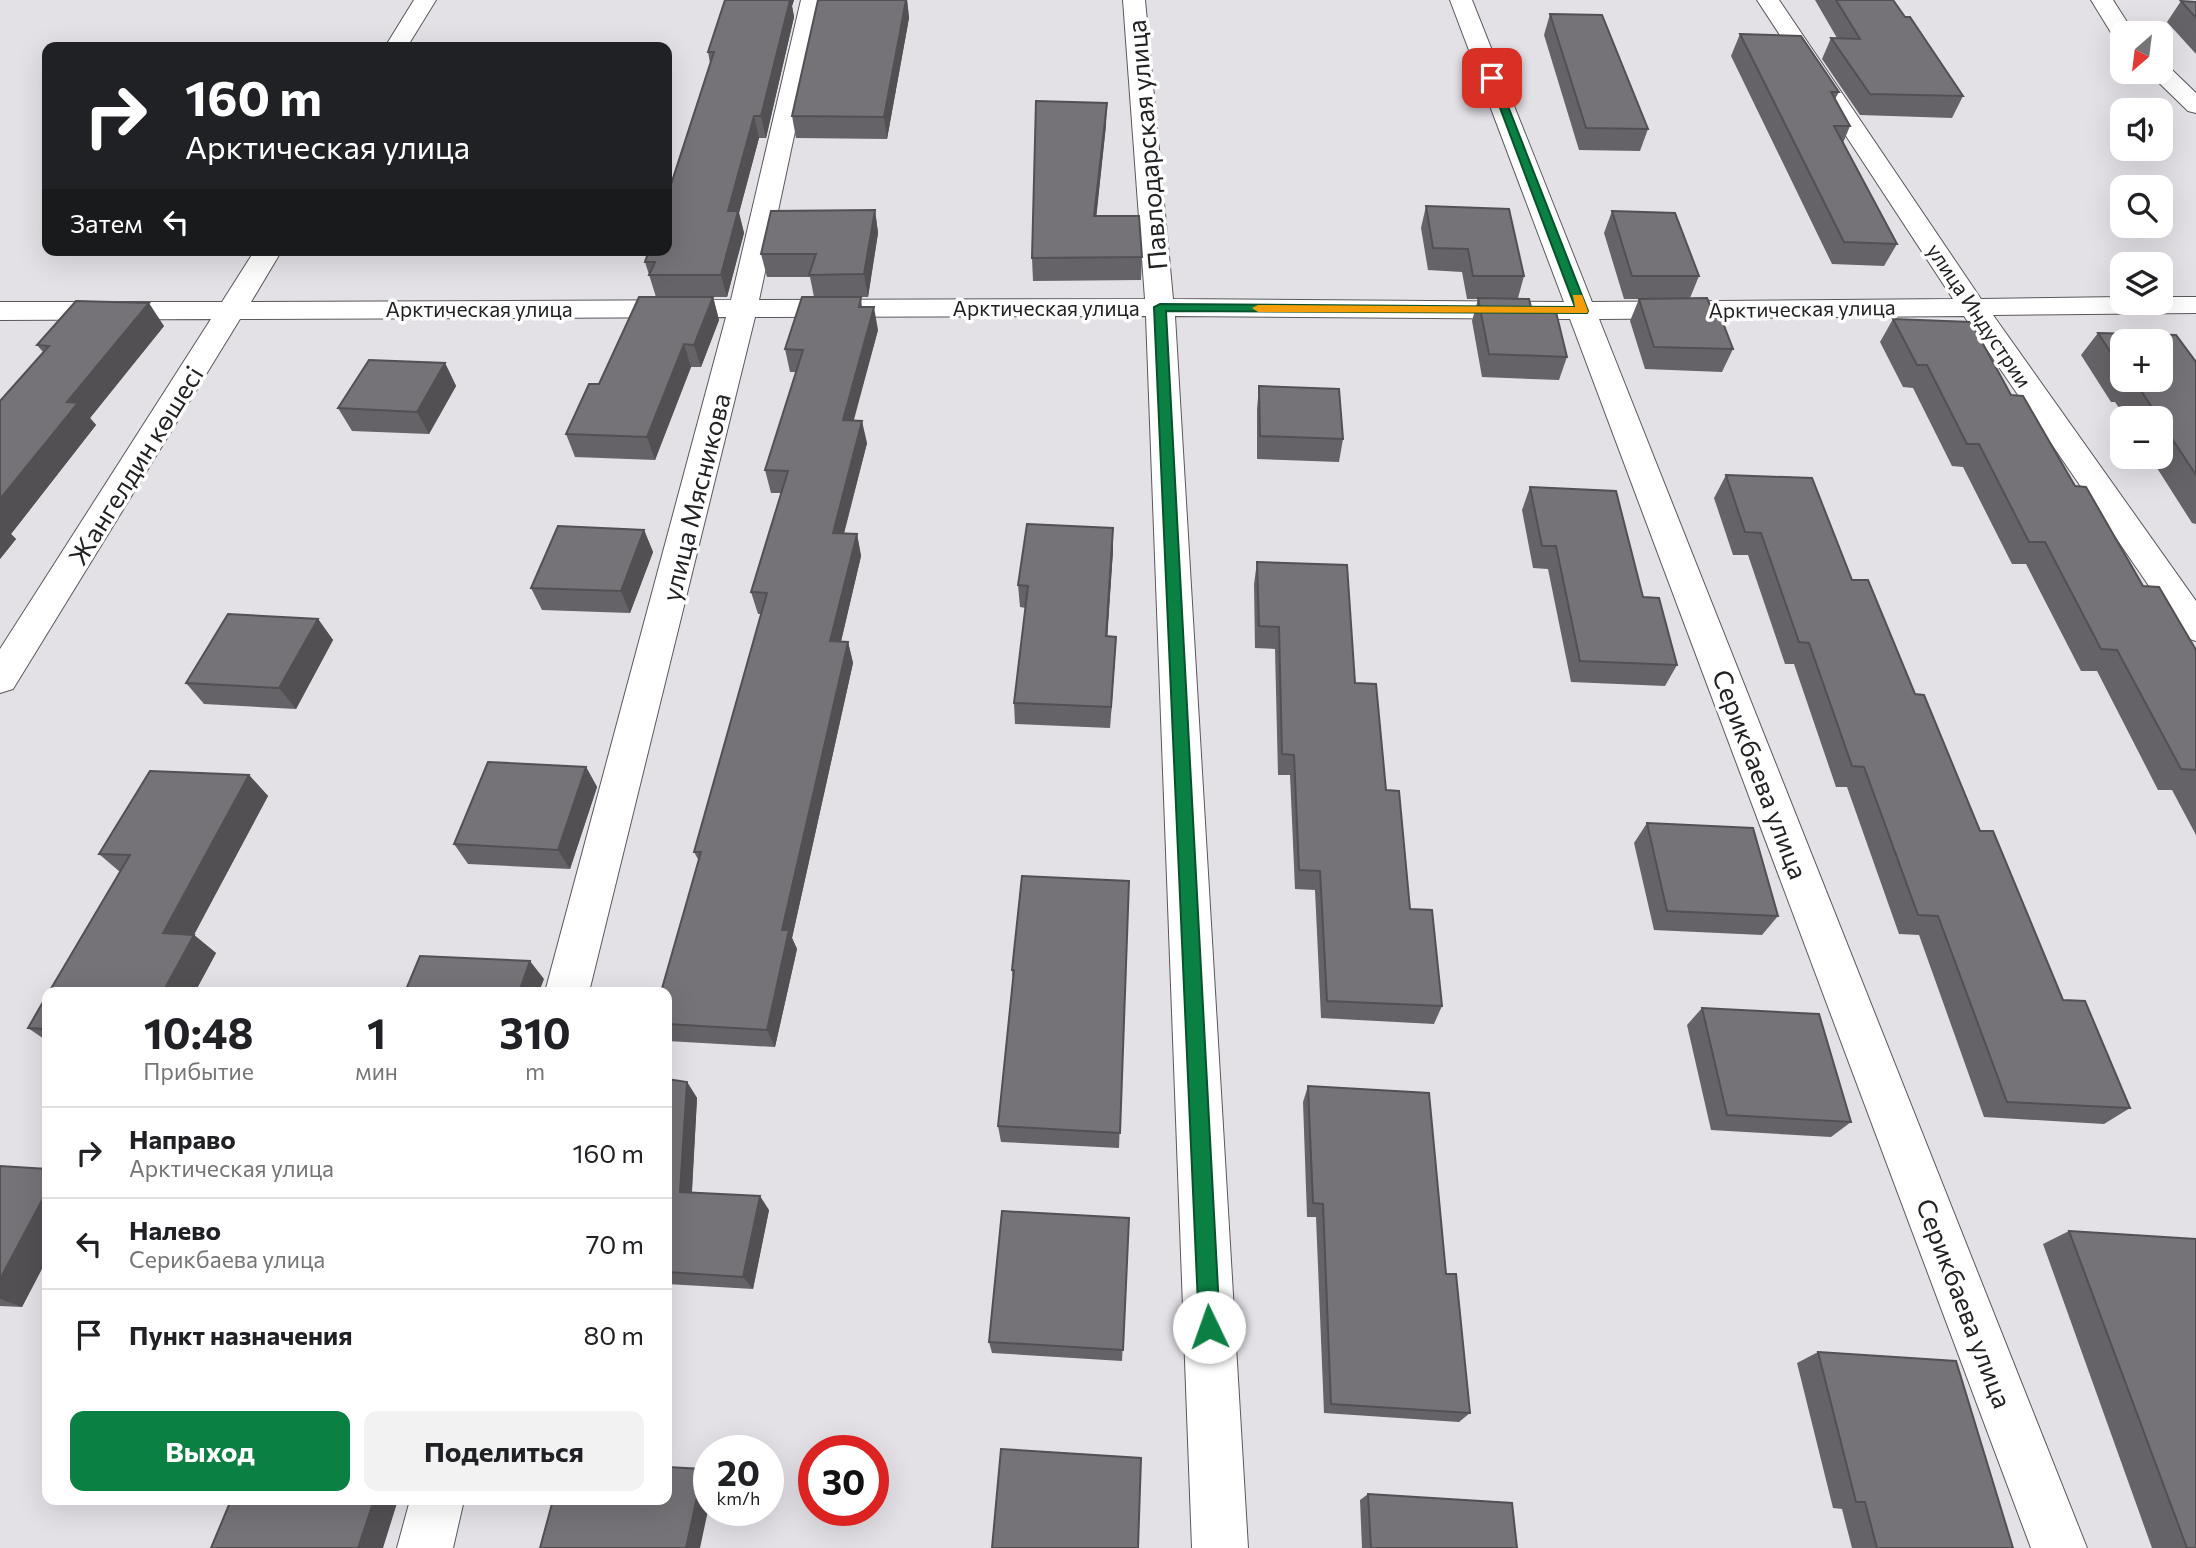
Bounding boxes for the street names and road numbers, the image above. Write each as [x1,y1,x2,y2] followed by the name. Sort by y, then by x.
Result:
[1120,19,1172,271] street label: Павлодарская улица
[1923,238,2037,392] street label: улица Индустрии
[1708,294,1896,322] street label: Арктическая улица
[952,295,1140,320] street label: Арктическая улица
[385,296,573,321] street label: Арктическая улица
[61,360,209,570] street label: Жангелдин көшесі
[654,390,736,604] street label: улица Мясникова
[1707,665,1815,883] street label: Серикбаева улица
[1911,1194,2019,1412] street label: Серикбаева улица

